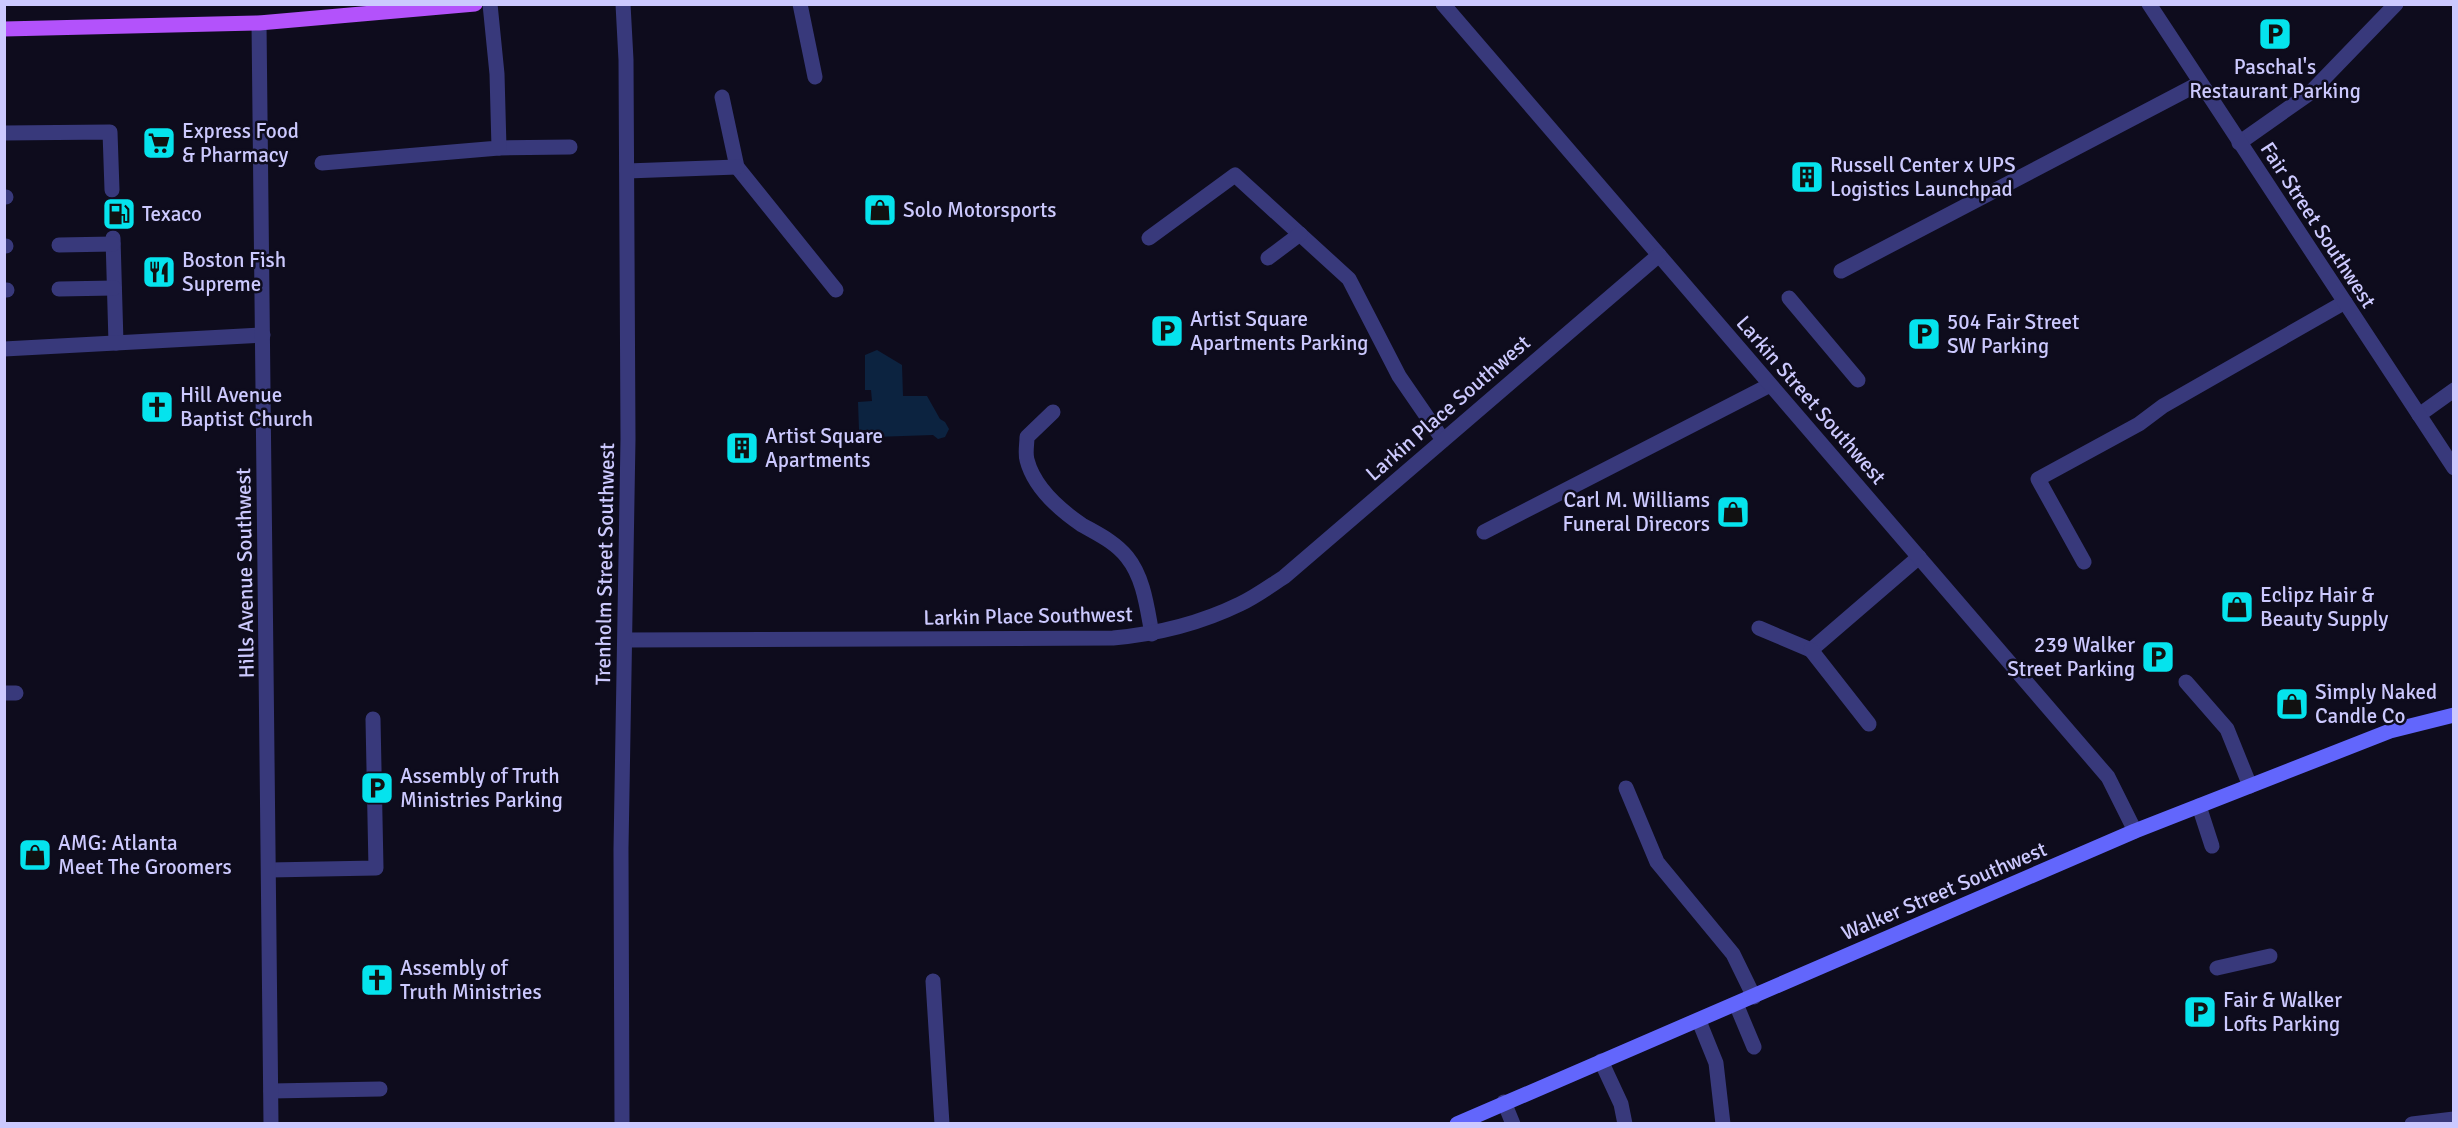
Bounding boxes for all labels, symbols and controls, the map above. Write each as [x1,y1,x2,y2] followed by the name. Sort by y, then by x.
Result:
[2257,16,2293,52] parking icon: Paschal's Restaurant Parking
[2189,54,2361,104] place label: Paschal's Restaurant Parking
[182,118,299,168] place label: Express Food & Pharmacy
[141,125,177,161] supermarket icon: Express Food & Pharmacy
[2255,137,2381,313] street label: Fair Street Southwest
[1830,152,2016,202] place label: Russell Center x UPS Logistics Launchpad
[1789,159,1825,195] building icon: Russell Center x UPS Logistics Launchpad
[862,192,898,228] shop icon: Solo Motorsports
[101,196,137,232] fuel station icon: Texaco
[903,197,1057,223] place label: Solo Motorsports
[142,201,202,227] place label: Texaco
[182,247,286,297] place label: Boston Fish Supreme
[141,254,177,290] restaurant icon: Boston Fish Supreme
[1190,306,1368,356] place label: Artist Square Apartments Parking
[1947,309,2079,359] place label: 504 Fair Street SW Parking
[1731,310,1891,490] street label: Larkin Street Southwest
[1149,313,1185,349] parking icon: Artist Square Apartments Parking
[1906,316,1942,352] parking icon: 504 Fair Street SW Parking
[1360,330,1536,486] street label: Larkin Place Southwest
[180,382,313,432] place label: Hill Avenue Baptist Church
[139,389,175,425] church icon: Hill Avenue Baptist Church
[765,423,883,473] place label: Artist Square Apartments
[724,430,760,466] building icon: Artist Square Apartments
[590,443,620,685] street label: Trenholm Street Southwest
[230,468,260,678] street label: Hills Avenue Southwest
[1562,487,1710,537] place label: Carl M. Williams Funeral Direcors
[1715,494,1751,530] shop icon: Carl M. Williams Funeral Direcors
[2260,582,2389,632] place label: Eclipz Hair & Beauty Supply
[2219,589,2255,625] shop icon: Eclipz Hair & Beauty Supply
[923,601,1133,631] street label: Larkin Place Southwest
[2007,632,2135,682] place label: 239 Walker Street Parking
[2140,639,2176,675] parking icon: 239 Walker Street Parking
[2315,679,2437,729] place label: Simply Naked Candle Co
[2274,686,2310,722] shop icon: Simply Naked Candle Co
[400,763,563,813] place label: Assembly of Truth Ministries Parking
[359,770,395,806] parking icon: Assembly of Truth Ministries Parking
[58,830,232,880] place label: AMG: Atlanta Meet The Groomers
[1837,836,2051,946] street label: Walker Street Southwest
[17,837,53,873] shop icon: AMG: Atlanta Meet The Groomers
[400,955,542,1005] place label: Assembly of Truth Ministries
[359,962,395,998] church icon: Assembly of Truth Ministries
[2223,987,2342,1037] place label: Fair & Walker Lofts Parking
[2182,994,2218,1030] parking icon: Fair & Walker Lofts Parking

